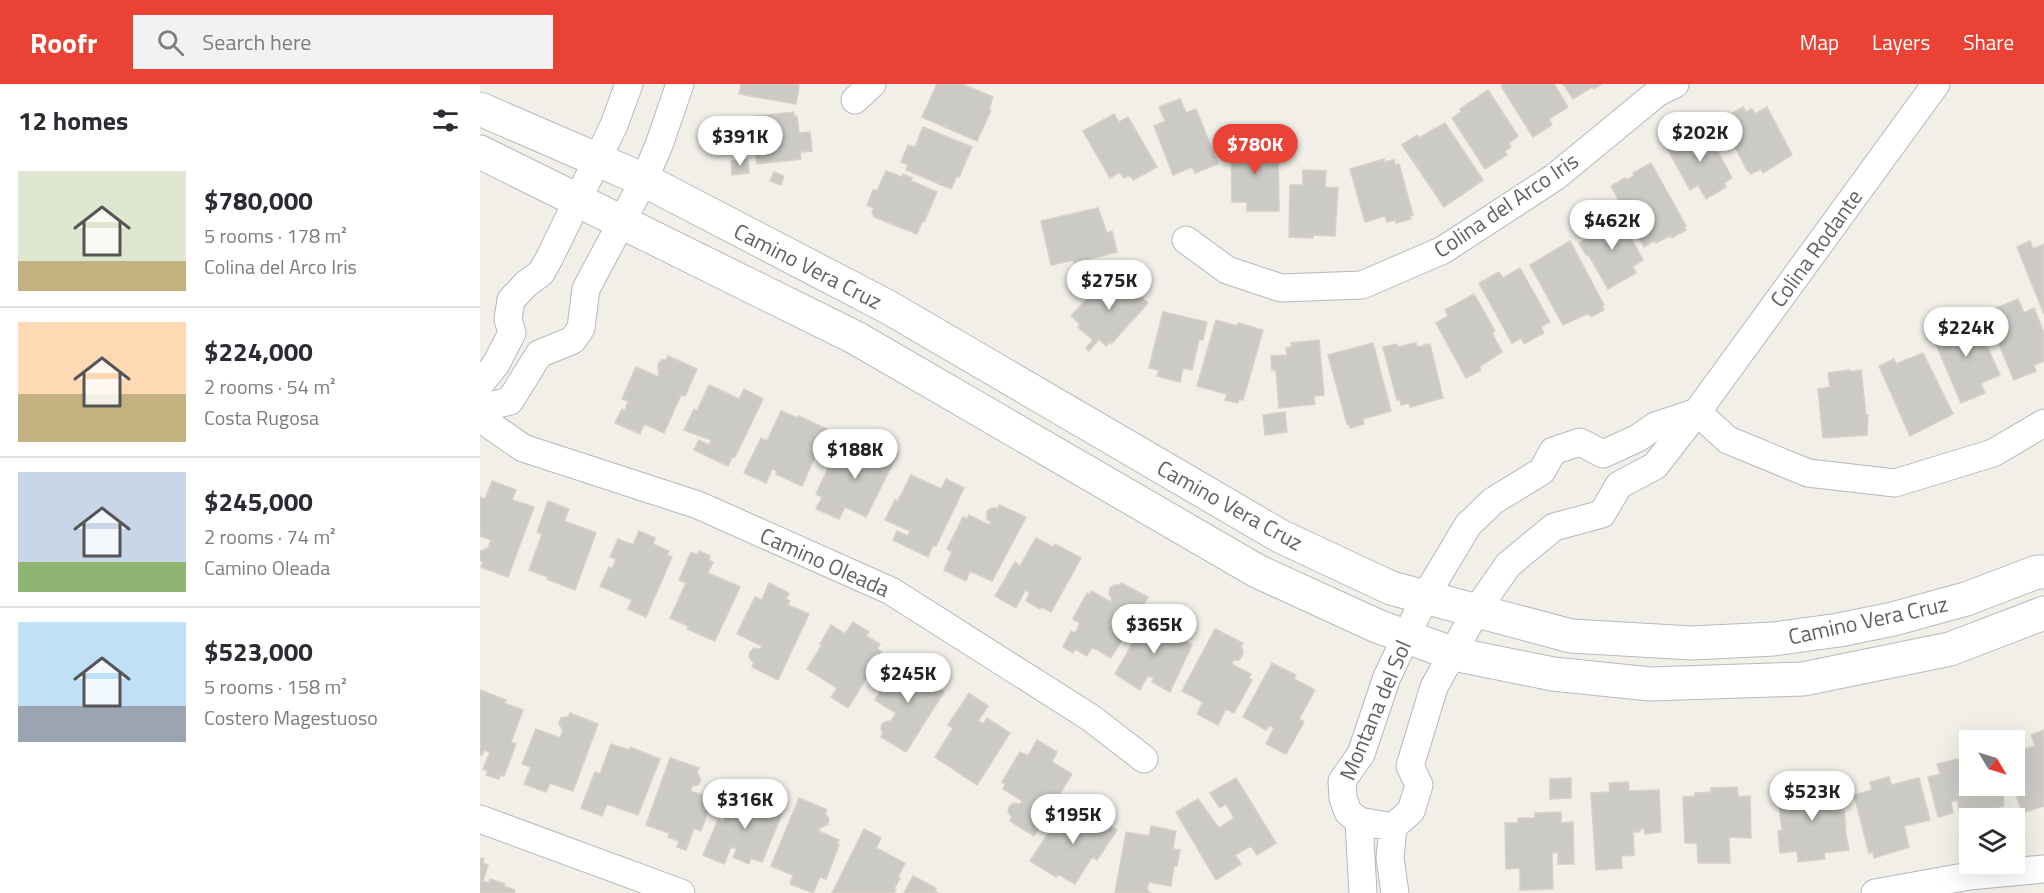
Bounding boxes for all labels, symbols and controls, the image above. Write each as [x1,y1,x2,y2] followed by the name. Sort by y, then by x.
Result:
[133,15,553,69] search box
[30,21,97,64] text: Roofr
[202,25,311,59] text: Search here
[154,26,187,59] icon: search
[1800,26,1839,58] text: Map
[1872,26,1930,58] text: Layers
[1963,26,2014,58] text: Share
[18,101,128,140] text: 12 homes
[429,104,462,137] icon: filters
[1658,112,1742,163] pin: $202K
[698,116,782,167] pin: $391K
[1672,116,1728,147] text: $202K
[712,120,768,151] text: $391K
[1213,124,1297,175] pin: $780K
[1227,128,1283,159] text: $780K
[1427,144,1585,266] street label: Colina del Arco Iris
[204,181,313,220] text: $780,000
[1761,182,1871,314] street label: Colina Rodante
[66,195,138,267] icon: home
[1570,200,1654,251] pin: $462K
[1584,204,1640,235] text: $462K
[728,214,888,318] street label: Camino Vera Cruz
[204,220,347,251] text: 5 rooms · 178 m²
[204,251,357,282] text: Colina del Arco Iris
[1067,260,1151,311] pin: $275K
[1081,264,1137,295] text: $275K
[1924,307,2008,358] pin: $224K
[1938,311,1994,342] text: $224K
[204,332,313,371] text: $224,000
[66,346,138,418] icon: home
[204,371,336,402] text: 2 rooms · 54 m²
[204,402,319,433] text: Costa Rugosa
[813,429,897,480] pin: $188K
[827,433,883,464] text: $188K
[1151,451,1309,559] street label: Camino Vera Cruz
[204,482,313,521] text: $245,000
[66,496,138,568] icon: home
[755,518,895,606] street label: Camino Oleada
[204,521,336,552] text: 2 rooms · 74 m²
[204,552,330,583] text: Camino Oleada
[1785,586,1951,654] street label: Camino Vera Cruz
[1112,604,1196,655] pin: $365K
[1126,608,1182,639] text: $365K
[204,632,313,671] text: $523,000
[1330,635,1420,785] street label: Montana del Sol
[66,646,138,718] icon: home
[866,653,950,704] pin: $245K
[880,657,936,688] text: $245K
[204,671,347,702] text: 5 rooms · 158 m²
[204,702,378,733] text: Costero Magestuoso
[1959,730,2025,796] north arrow
[1959,730,2025,874] map controls
[1770,771,1854,822] pin: $523K
[1784,775,1840,806] text: $523K
[703,779,787,830] pin: $316K
[717,783,773,814] text: $316K
[1031,794,1115,845] pin: $195K
[1045,798,1101,829] text: $195K
[1959,808,2025,874] button: layers

